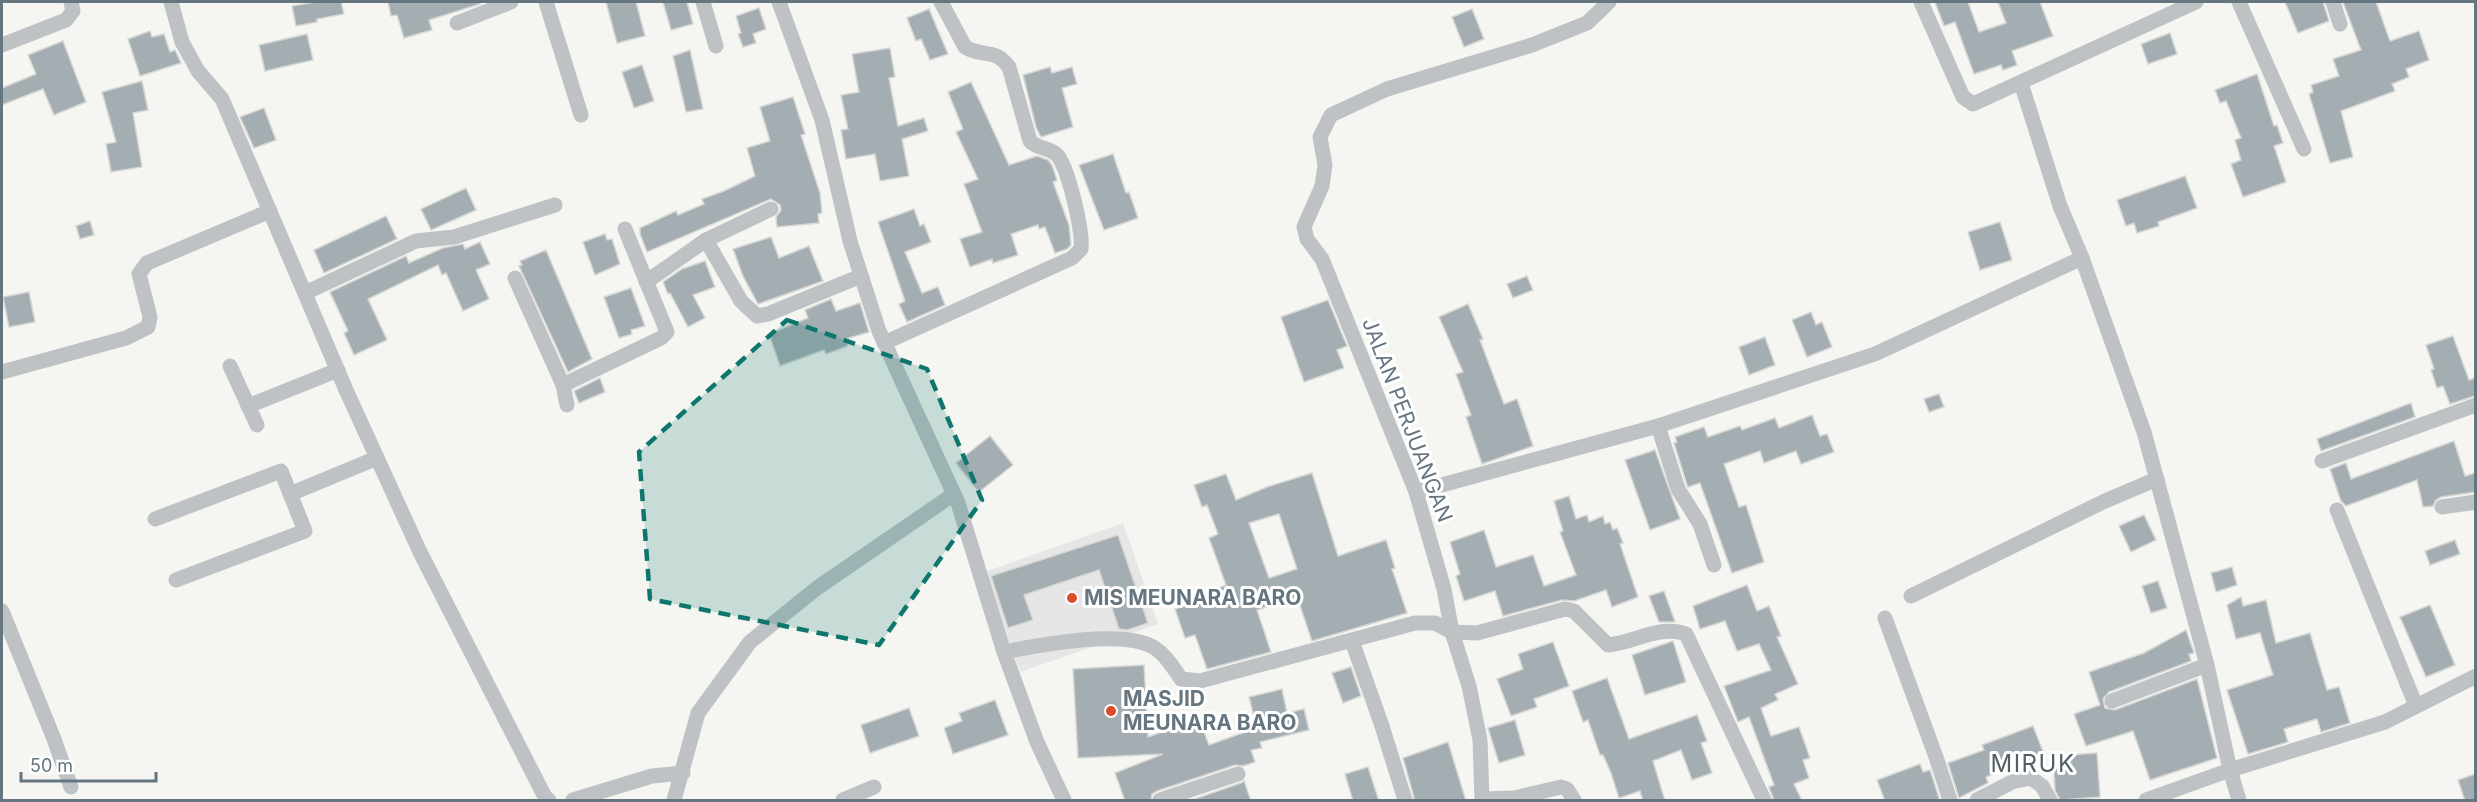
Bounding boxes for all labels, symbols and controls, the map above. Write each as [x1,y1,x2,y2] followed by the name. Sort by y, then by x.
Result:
[1357,314,1458,525] street label: JALAN PERJUANGAN
[1084,585,1302,610] place label: MIS MEUNARA BARO
[1065,591,1079,605] marker: MIS MEUNARA BARO
[1123,686,1296,735] place label: MASJID MEUNARA BARO
[1104,704,1118,718] marker: MASJID MEUNARA BARO
[21,745,156,783] scale bar
[1990,749,2076,778] district label: MIRUK
[30,755,73,776] text: 50 m

